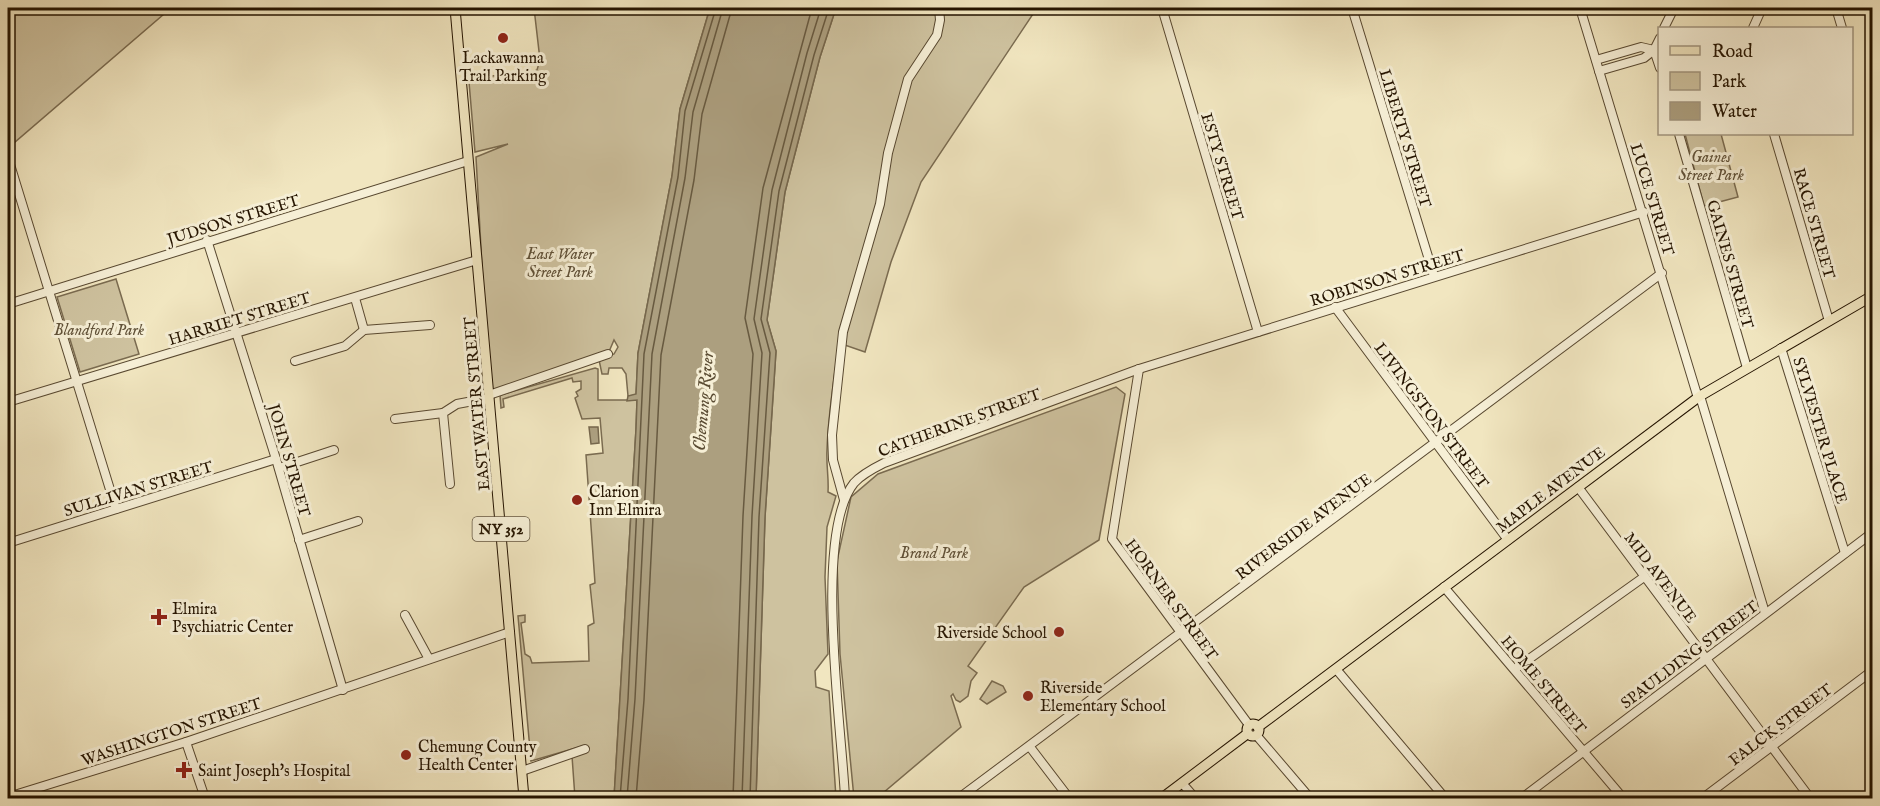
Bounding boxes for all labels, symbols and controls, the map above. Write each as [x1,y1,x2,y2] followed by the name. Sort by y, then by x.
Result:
[1658,27,1853,135] legend
[496,31,510,45] marker: Lackawanna Trail Parking
[1712,41,1753,64] text: Road
[459,49,547,87] place label: Lackawanna Trail Parking
[1374,67,1435,210] street label: LIBERTY STREET
[1712,71,1747,94] text: Park
[1712,101,1757,124] text: Water
[1195,111,1247,223] street label: ESTY STREET
[1625,141,1678,258] street label: LUCE STREET
[1678,148,1744,186] park label: Gaines Street Park
[1788,166,1839,282] street label: RACE STREET
[163,191,302,251] street label: JUDSON STREET
[1701,198,1757,331] street label: GAINES STREET
[525,245,595,283] park label: East Water Street Park
[1308,246,1468,312] street label: ROBINSON STREET
[166,289,313,351] street label: HARRIET STREET
[460,316,496,491] street label: EAST WATER STREET
[54,321,145,341] park label: Blandford Park
[1369,339,1492,494] street label: LIVINGSTON STREET
[689,350,720,452] water label: Chemung River
[1787,355,1851,506] street label: SYLVESTER PLACE
[876,385,1044,463] street label: CATHERINE STREET
[262,400,314,520] street label: JOHN STREET
[1493,443,1610,538] street label: MAPLE AVENUE
[62,458,216,522] street label: SULLIVAN STREET
[1232,470,1376,585] street label: RIVERSIDE AVENUE
[589,483,661,521] place label: Clarion Inn Elmira
[570,493,584,507] marker: Clarion Inn Elmira
[472,517,530,541] road number: NY 352
[1619,529,1700,628] street label: MID AVENUE
[1120,536,1221,665] street label: HORNER STREET
[900,544,969,564] park label: Brand Park
[1617,597,1763,714] street label: SPAULDING STREET
[172,600,293,638] place label: Elmira Psychiatric Center
[150,608,168,626] marker: Elmira Psychiatric Center
[936,624,1048,644] place label: Riverside School
[1052,625,1066,639] marker: Riverside School
[1496,632,1590,739] street label: HOME STREET
[1040,679,1166,717] place label: Riverside Elementary School
[1726,680,1837,771] street label: FALCK STREET
[1021,689,1035,703] marker: Riverside Elementary School
[79,694,264,771] street label: WASHINGTON STREET
[418,738,537,776] place label: Chemung County Health Center
[399,748,413,762] marker: Chemung County Health Center
[175,761,193,779] marker: Saint Joseph's Hospital
[198,762,351,782] place label: Saint Joseph's Hospital

